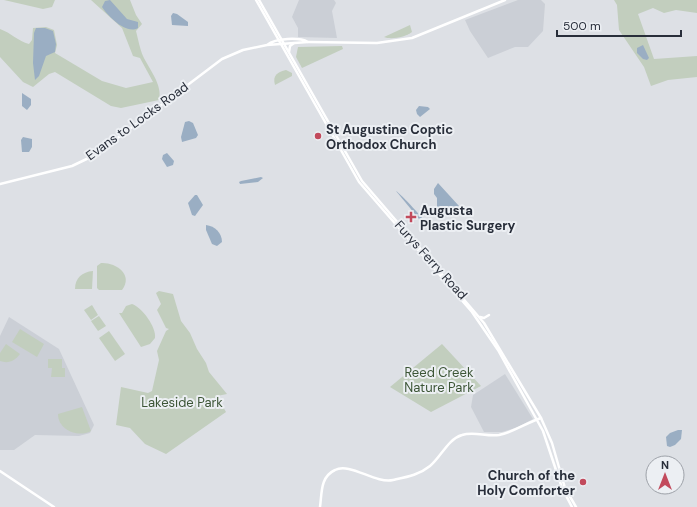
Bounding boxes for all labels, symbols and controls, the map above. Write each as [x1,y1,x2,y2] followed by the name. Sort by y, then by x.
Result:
[557,12,681,38] scale bar
[563,18,601,34] text: 500 m
[82,78,192,164] street label: Evans to Locks Road
[326,121,453,153] place label: St Augustine Coptic Orthodox Church
[313,131,323,141] marker: St Augustine Coptic Orthodox Church
[420,202,516,234] place label: Augusta Plastic Surgery
[405,211,417,223] marker: Augusta Plastic Surgery
[391,217,471,303] street label: Furys Ferry Road
[404,364,474,396] park label: Reed Creek Nature Park
[141,394,223,411] park label: Lakeside Park
[645,455,685,495] north arrow
[661,458,669,472] text: N
[477,467,576,499] place label: Church of the Holy Comforter
[578,477,588,487] marker: Church of the Holy Comforter

